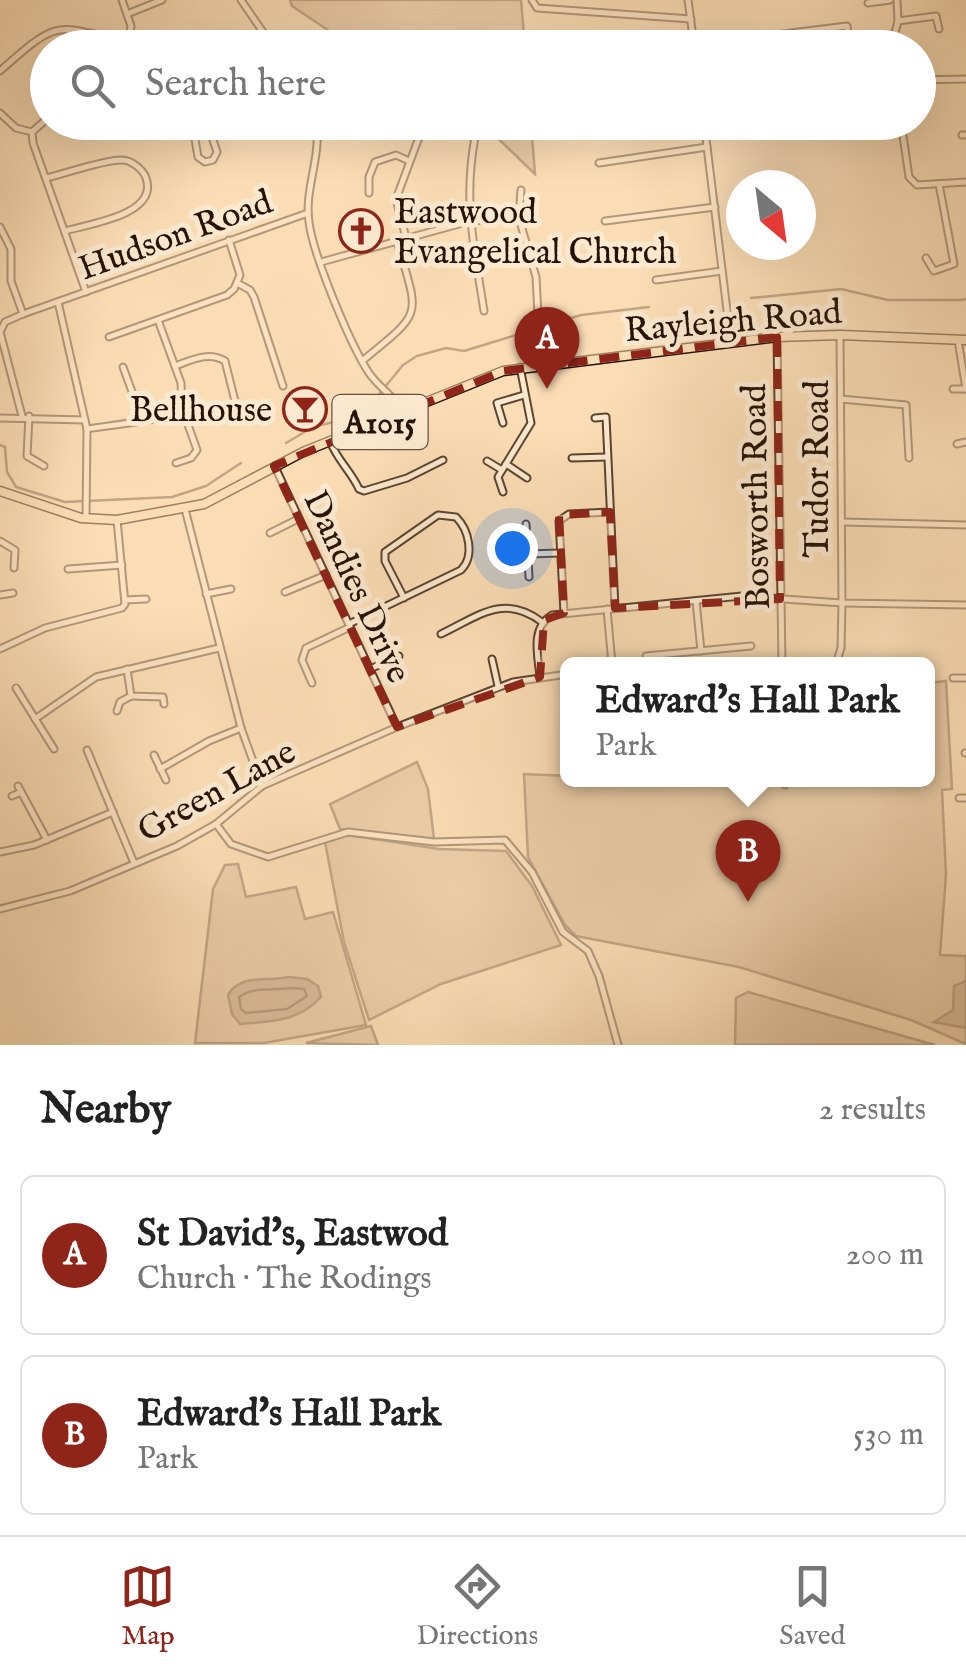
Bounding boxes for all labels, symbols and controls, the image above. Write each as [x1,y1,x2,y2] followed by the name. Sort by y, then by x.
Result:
[30,30,936,140] search box
[65,58,120,113] icon: search
[145,61,326,109] text: Search here
[726,170,816,260] north arrow
[73,180,279,292] street label: Hudson Road
[394,191,677,276] place label: Eastwood Evangelical Church
[338,208,384,254] church icon: Eastwood Evangelical Church
[623,291,844,354] street label: Rayleigh Road
[514,306,580,389] pin: A
[796,380,841,558] street label: Tudor Road
[733,383,782,610] street label: Bosworth Road
[282,386,328,432] bar icon: Bellhouse
[130,389,272,434] place label: Bellhouse
[332,395,428,449] road number: A1015
[292,484,420,690] street label: Dandies Drive
[487,523,538,574] your location
[560,657,935,787] popup
[595,678,900,726] text: Edward's Hall Park
[595,726,656,767] text: Park
[130,730,304,854] street label: Green Lane
[716,820,780,902] pin: B
[40,1084,171,1137] text: Nearby
[819,1090,926,1131] text: 2 results
[137,1211,448,1259] text: St David's, Eastwod
[64,1235,85,1276] text: A
[846,1235,924,1276] text: 200 m
[137,1259,432,1300] text: Church · The Rodings
[137,1391,441,1439] text: Edward's Hall Park
[64,1415,85,1456] text: B
[853,1415,924,1456] text: 530 m
[137,1439,198,1480] text: Park
[120,1559,175,1654] tab: Map
[416,1559,538,1654] tab: Directions
[779,1559,846,1654] tab: Saved

